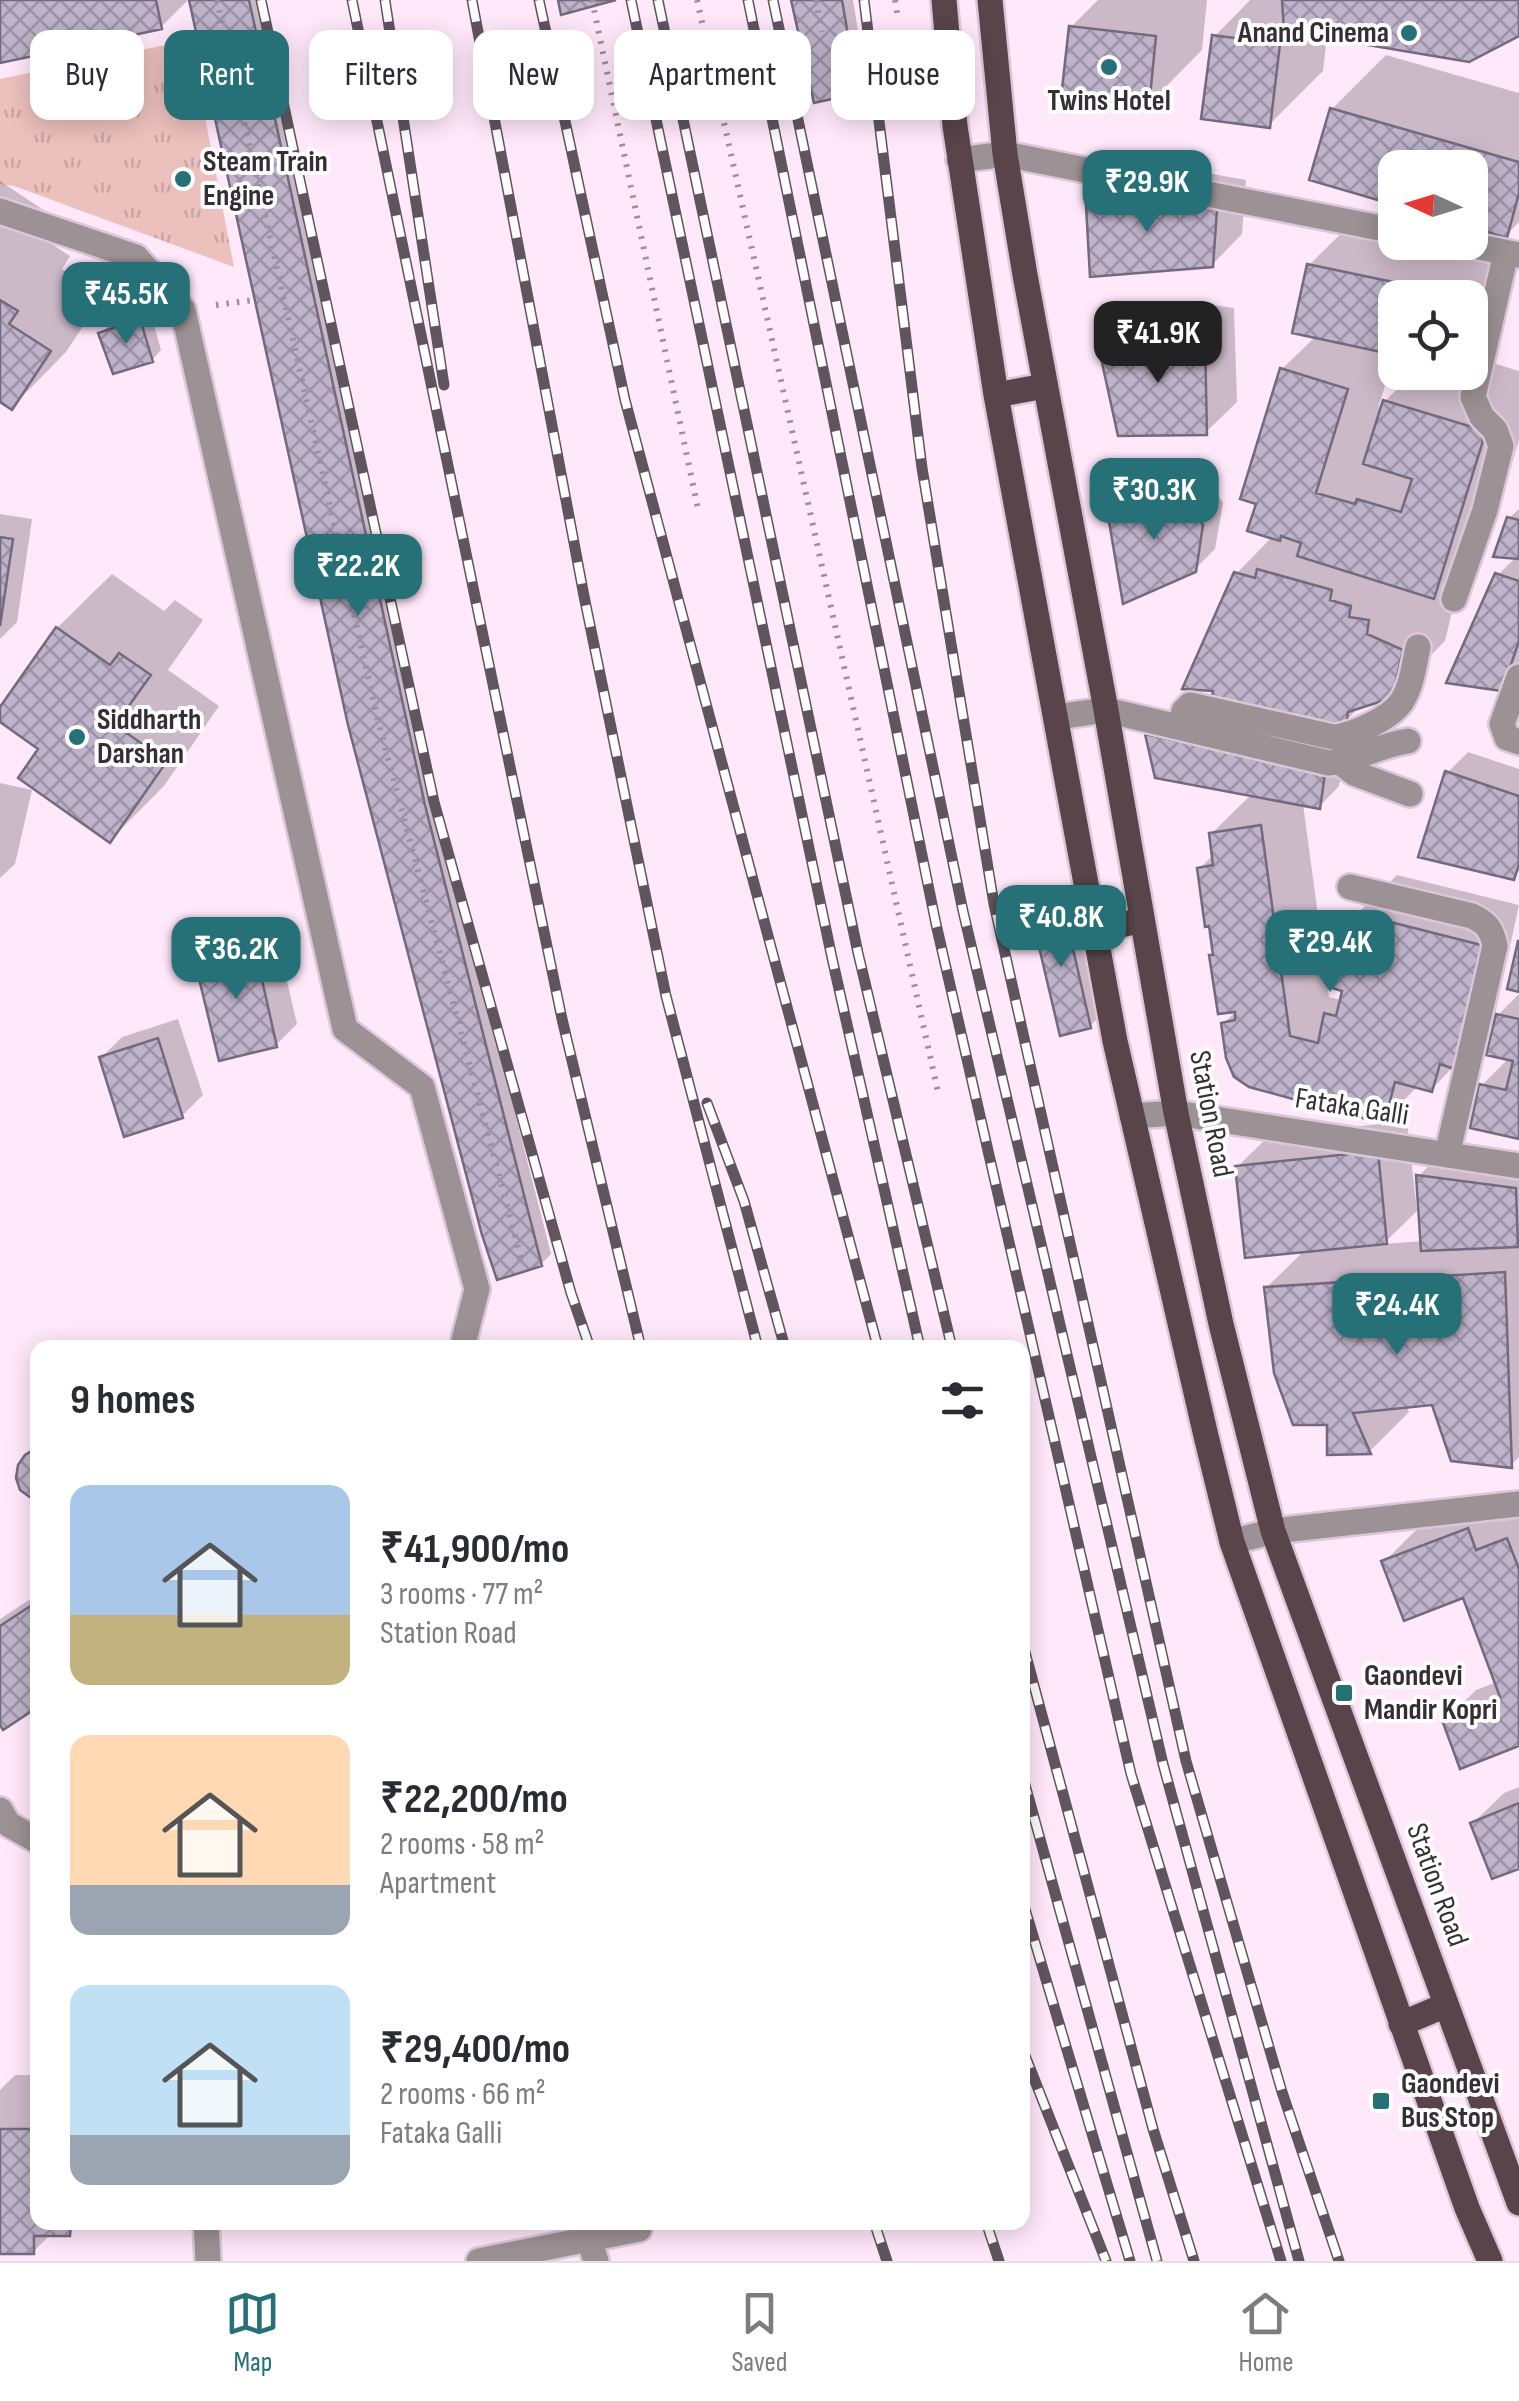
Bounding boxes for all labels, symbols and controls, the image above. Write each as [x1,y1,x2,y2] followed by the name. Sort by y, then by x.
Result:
[1237,15,1389,51] place label: Anand Cinema
[1398,22,1420,44] marker: Anand Cinema
[30,30,144,120] chip: Buy
[164,30,289,120] chip: Rent
[309,30,453,120] chip: Filters
[473,30,594,120] chip: New
[614,30,811,120] chip: Apartment
[831,30,975,120] chip: House
[1098,56,1120,78] marker: Twins Hotel
[1047,83,1171,119] place label: Twins Hotel
[203,144,328,214] place label: Steam Train Engine
[1066,150,1228,235] pin: ₹29.9K
[1378,150,1488,260] north arrow
[1378,150,1488,390] map controls
[1105,163,1189,202] text: ₹29.9K
[172,168,194,190] marker: Steam Train Engine
[45,262,207,347] pin: ₹45.5K
[84,275,168,314] text: ₹45.5K
[1378,280,1488,390] button: locate
[1077,301,1239,386] pin: ₹41.9K
[1116,314,1200,353] text: ₹41.9K
[1073,458,1235,543] pin: ₹30.3K
[1112,471,1196,510] text: ₹30.3K
[277,534,439,619] pin: ₹22.2K
[316,547,400,586] text: ₹22.2K
[97,702,201,772] place label: Siddharth Darshan
[66,726,88,748] marker: Siddharth Darshan
[980,885,1142,970] pin: ₹40.8K
[1018,898,1104,937] text: ₹40.8K
[1249,910,1411,995] pin: ₹29.4K
[155,917,317,1002] pin: ₹36.2K
[1287,923,1373,962] text: ₹29.4K
[194,930,278,969] text: ₹36.2K
[1181,1048,1241,1180] street label: Station Road
[1293,1080,1411,1134] street label: Fataka Galli
[1316,1273,1478,1358] pin: ₹24.4K
[1354,1286,1440,1325] text: ₹24.4K
[935,1373,990,1428] icon: filters
[70,1375,195,1426] text: 9 homes
[380,1524,569,1575] text: ₹41,900/mo
[150,1525,270,1645] icon: home
[380,1575,544,1614] text: 3 rooms · 77 m²
[380,1614,517,1653] text: Station Road
[1364,1658,1497,1728] place label: Gaondevi Mandir Kopri
[1333,1682,1355,1704] marker: Gaondevi Mandir Kopri
[380,1774,568,1825] text: ₹22,200/mo
[150,1775,270,1895] icon: home
[1398,1819,1476,1951] street label: Station Road
[380,1825,545,1864] text: 2 rooms · 58 m²
[380,1864,496,1903] text: Apartment
[380,2024,570,2075] text: ₹29,400/mo
[150,2025,270,2145] icon: home
[1401,2066,1500,2136] place label: Gaondevi Bus Stop
[380,2075,546,2114] text: 2 rooms · 66 m²
[1370,2090,1392,2112] marker: Gaondevi Bus Stop
[380,2114,502,2153] text: Fataka Galli
[225,2286,280,2379] tab: Map
[731,2286,788,2379] tab: Saved
[1238,2286,1294,2379] tab: Home

